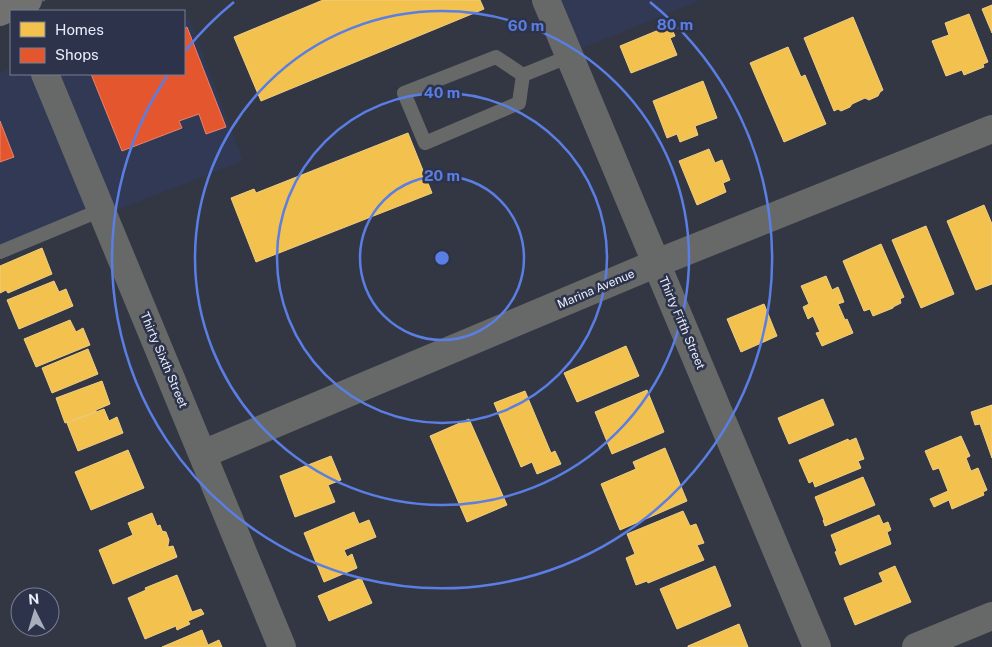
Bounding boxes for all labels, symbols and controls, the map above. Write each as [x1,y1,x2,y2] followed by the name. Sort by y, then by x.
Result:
[10,10,185,75] legend
[657,16,693,33] text: 80 m
[508,17,544,34] text: 60 m
[55,21,104,38] text: Homes
[55,46,99,63] text: Shops
[424,84,460,101] text: 40 m
[424,167,460,184] text: 20 m
[433,249,451,267] centre of rings
[555,266,637,312] street label: Marina Avenue
[656,274,708,372] street label: Thirty Fifth Street
[138,310,191,410] street label: Thirty Sixth Street
[10,587,60,637] north arrow
[28,591,40,607] text: N

